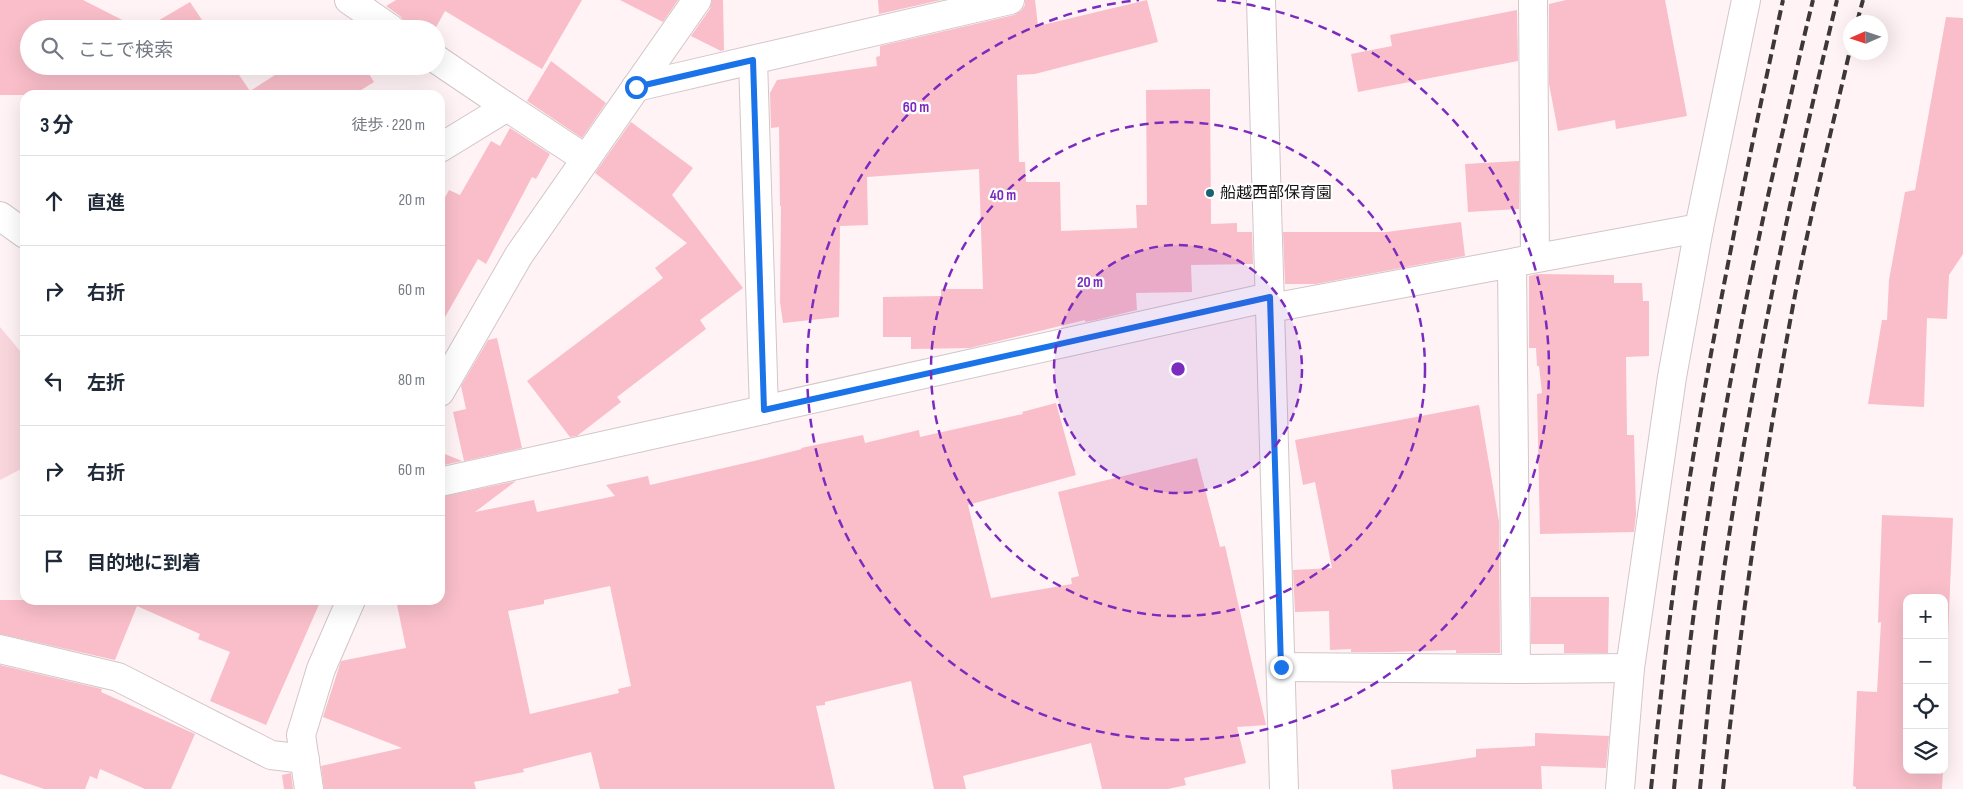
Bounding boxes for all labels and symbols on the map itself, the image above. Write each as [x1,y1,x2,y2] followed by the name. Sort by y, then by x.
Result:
[1843,15,1888,60] north arrow
[625,76,648,99] route start
[903,98,929,117] text: 60 m
[1220,184,1332,203] place label: 船越西部保育園
[990,186,1016,205] text: 40 m
[1204,187,1216,199] marker: 船越西部保育園
[1077,273,1103,292] text: 20 m
[1169,360,1187,378] centre of rings
[1270,656,1293,679] route end

